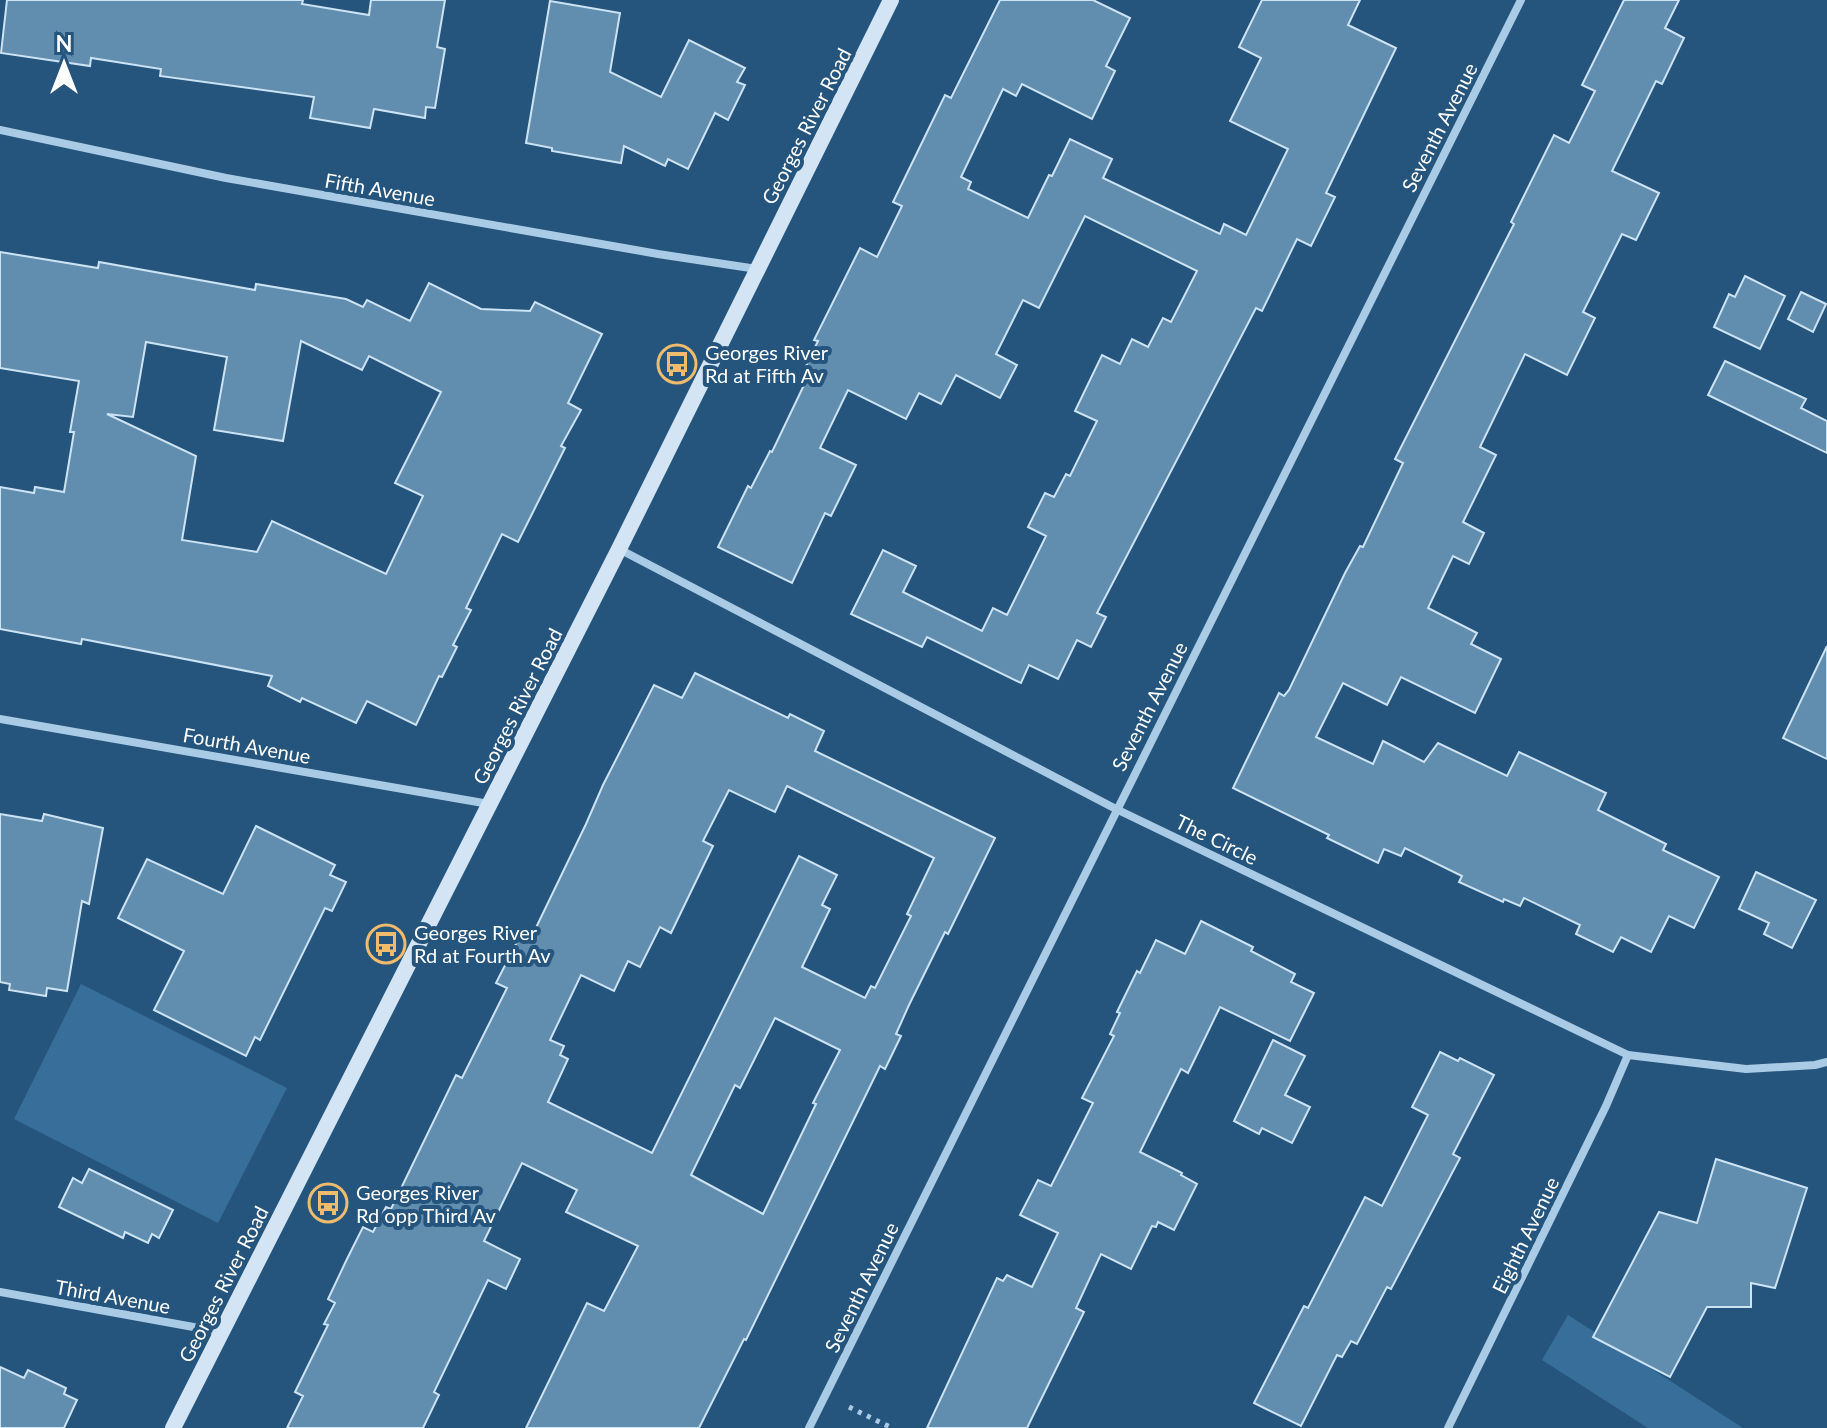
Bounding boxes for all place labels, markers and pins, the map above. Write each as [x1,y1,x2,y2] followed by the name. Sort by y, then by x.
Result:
[705,340,829,387] place label: Georges River Rd at Fifth Av
[656,343,698,385] bus stop icon: Georges River Rd at Fifth Av
[414,920,551,967] place label: Georges River Rd at Fourth Av
[365,923,407,965] bus stop icon: Georges River Rd at Fourth Av
[356,1180,496,1227] place label: Georges River Rd opp Third Av
[307,1182,349,1224] bus stop icon: Georges River Rd opp Third Av

